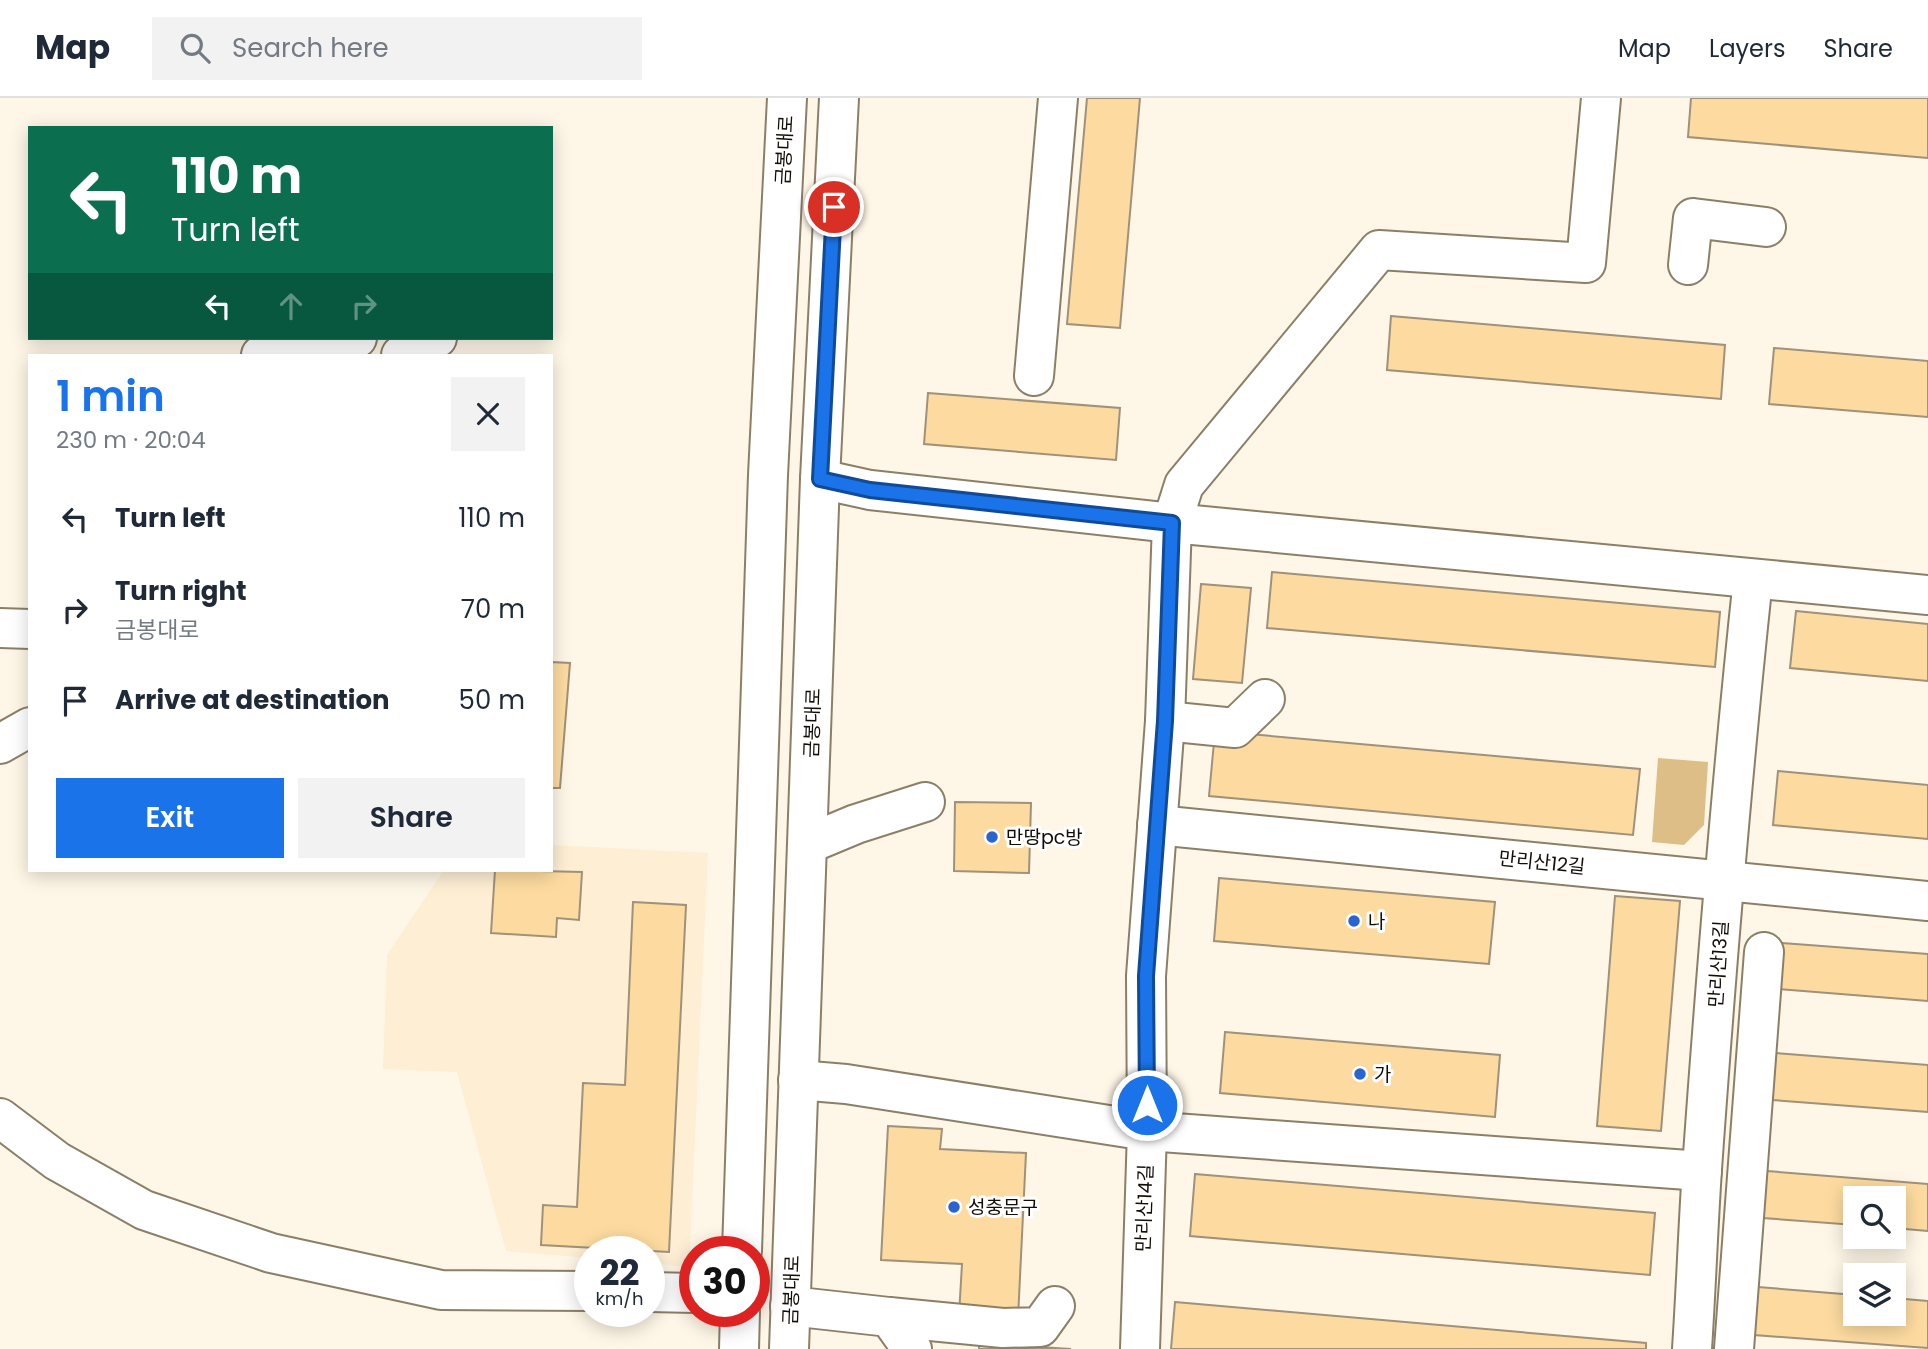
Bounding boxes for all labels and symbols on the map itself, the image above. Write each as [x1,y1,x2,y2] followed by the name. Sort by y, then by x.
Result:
[769,114,800,186] street label: 금봉대로
[804,177,864,237] pin
[798,688,827,758] street label: 금봉대로
[1006,824,1083,851] place label: 만땅pc방
[984,829,1000,845] marker: 만땅pc방
[1497,845,1587,880] street label: 만리산12길
[1368,908,1385,935] place label: 나
[1346,913,1362,929] marker: 나
[1702,920,1735,1008] street label: 만리산13길
[1374,1061,1391,1088] place label: 가
[1352,1066,1368,1082] marker: 가
[1110,1068,1184,1142] position arrow
[1129,1164,1160,1252] street label: 만리산14길
[968,1194,1038,1221] place label: 성충문구
[946,1199,962,1215] marker: 성충문구
[679,1236,770,1327] speed limit sign: 30
[777,1255,806,1325] street label: 금봉대로

